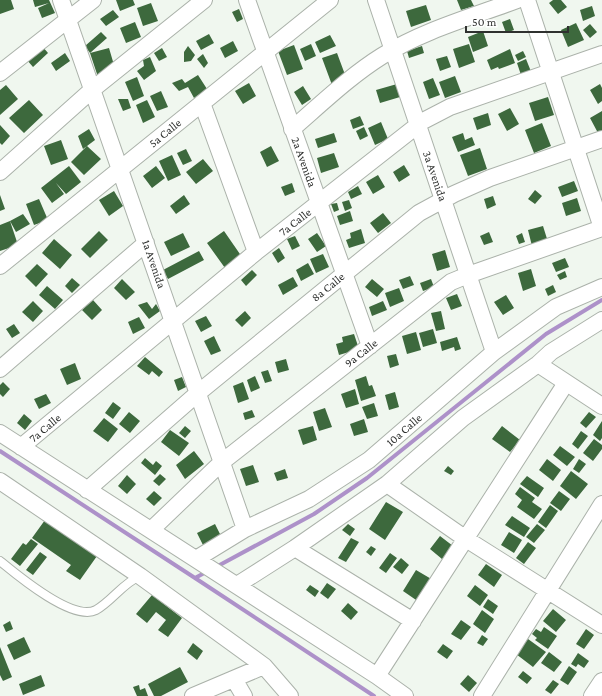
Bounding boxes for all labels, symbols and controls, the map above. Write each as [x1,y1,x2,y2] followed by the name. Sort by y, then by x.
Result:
[466,8,568,34] scale bar
[472,15,497,29] text: 50 m
[146,116,184,150] street label: 5a Calle
[288,135,320,189] street label: 2a Avenida
[420,149,450,203] street label: 3a Avenida
[276,205,314,239] street label: 7a Calle
[139,238,169,291] street label: 1a Avenida
[309,269,347,305] street label: 8a Calle
[342,336,380,370] street label: 9a Calle
[26,411,64,445] street label: 7a Calle
[383,411,425,449] street label: 10a Calle

